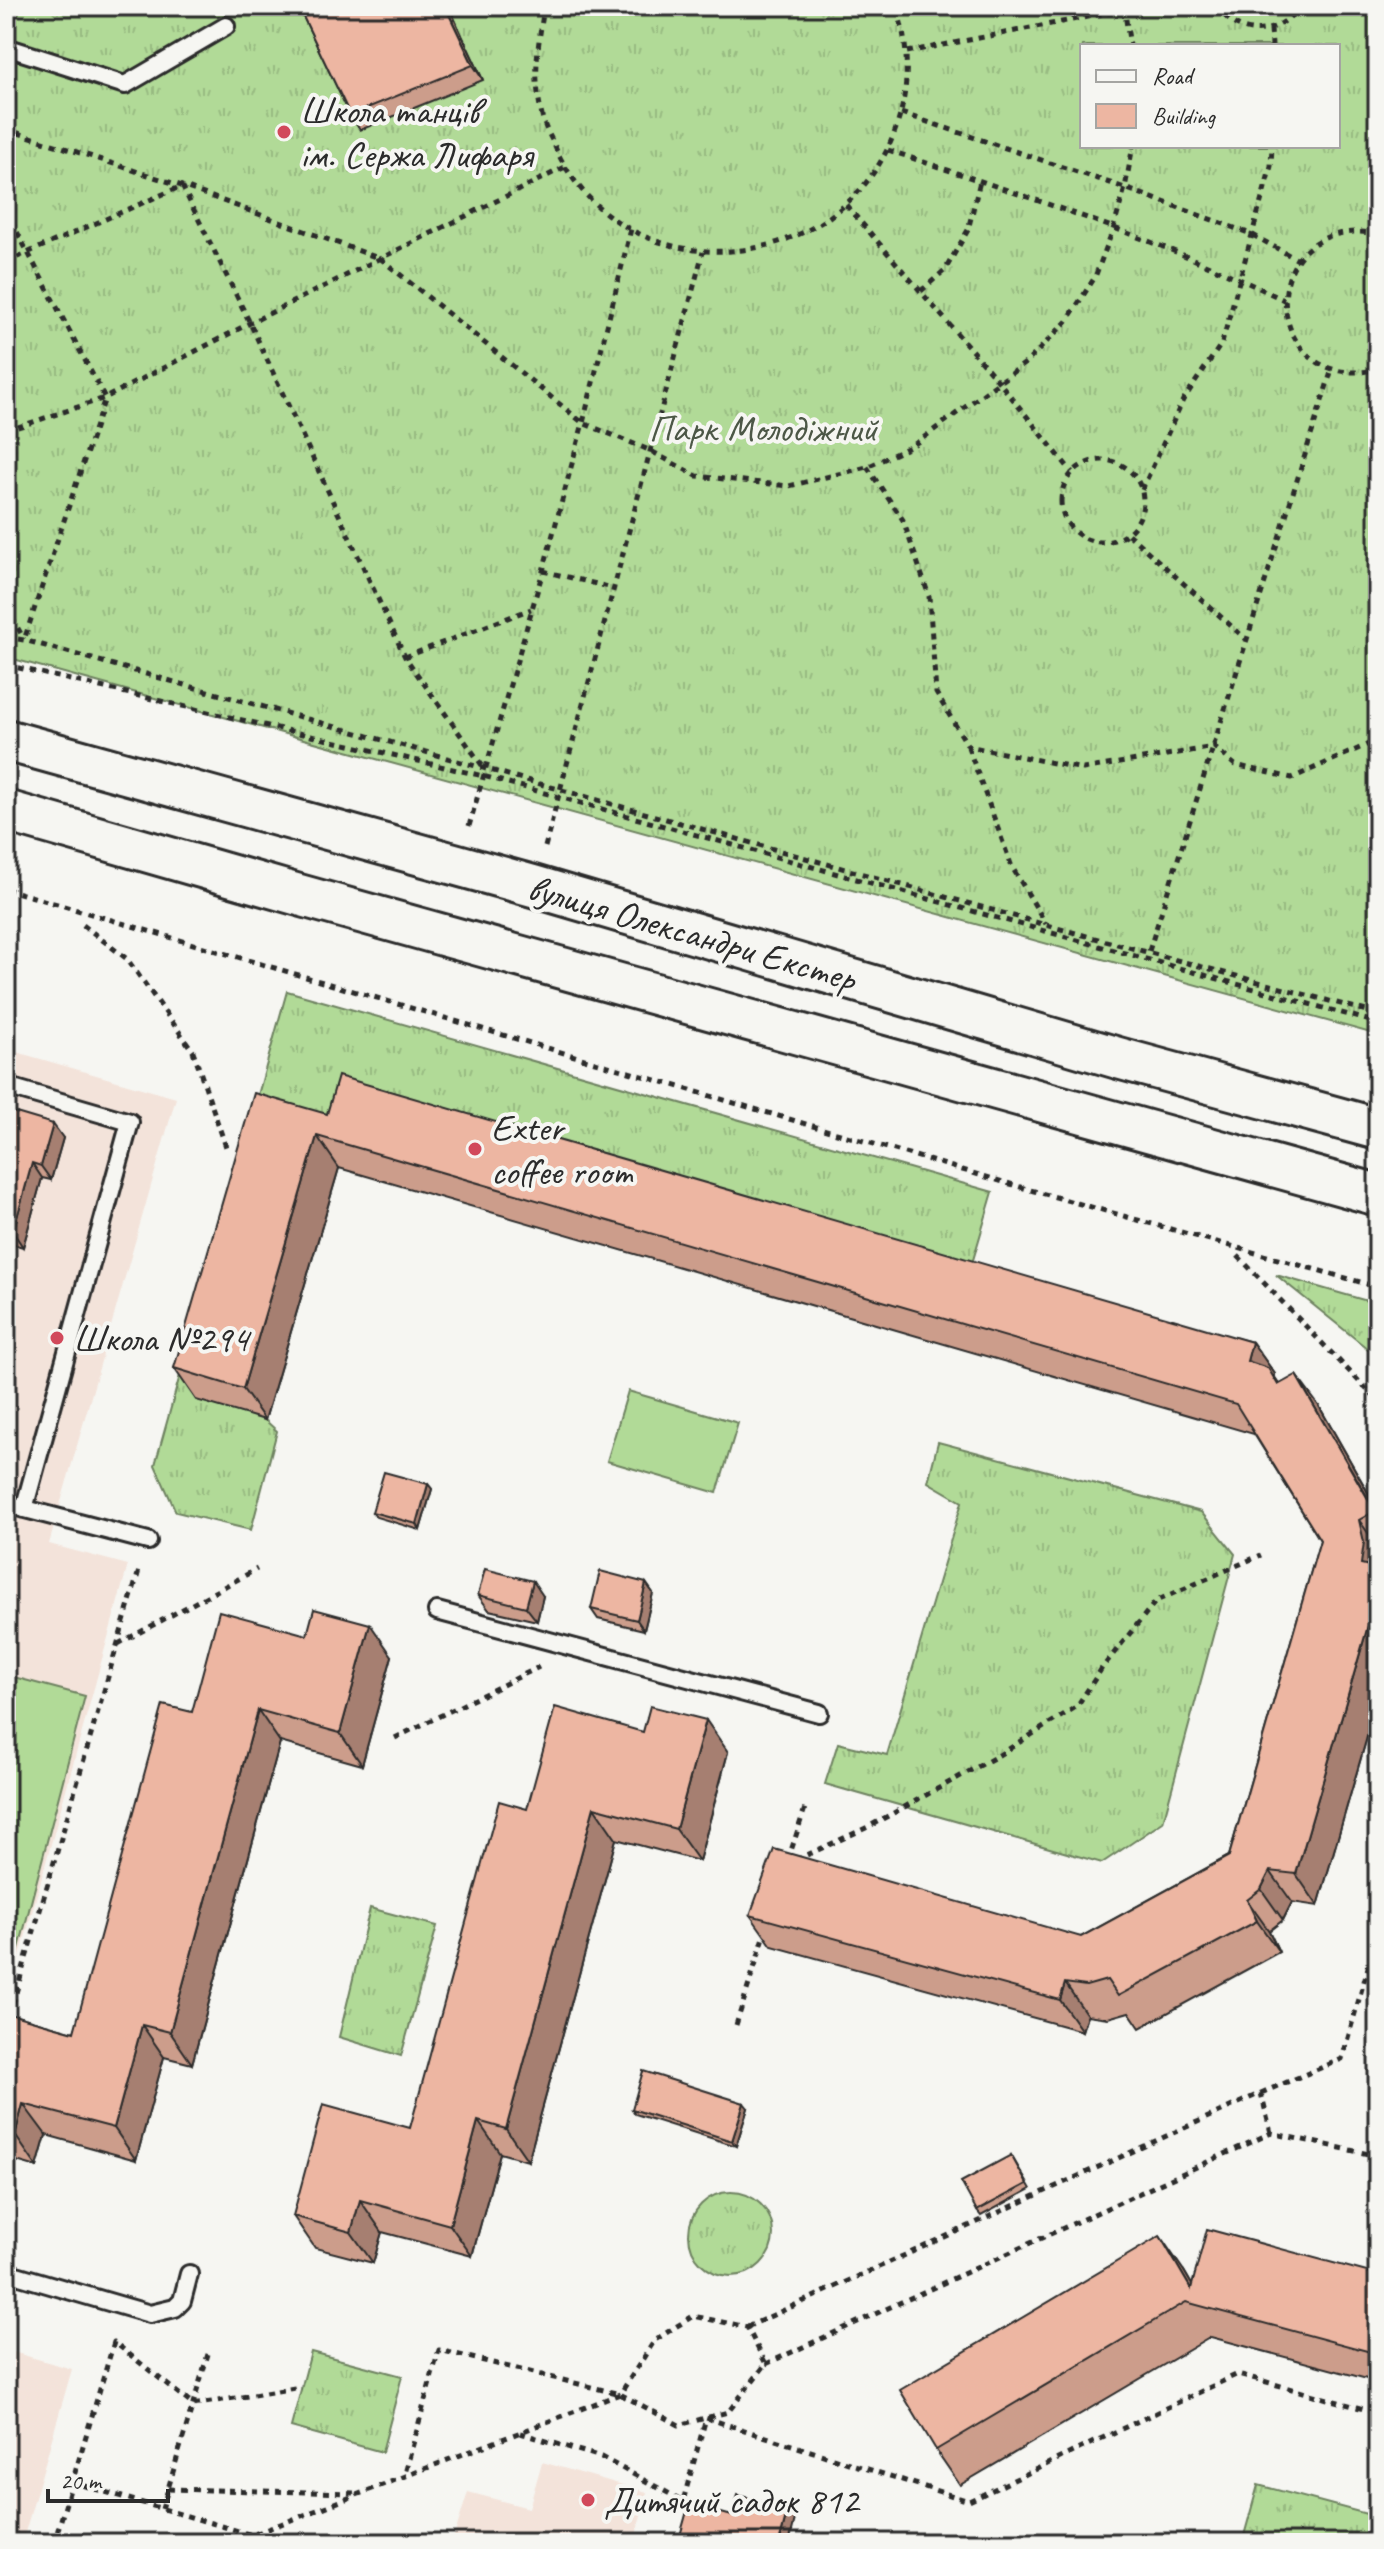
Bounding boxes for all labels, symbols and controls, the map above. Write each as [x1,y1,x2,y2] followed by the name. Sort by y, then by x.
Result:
[1080,44,1340,148] legend
[1152,61,1196,91] text: Road
[300,87,535,178] place label: Школа танців ім. Сержа Лифаря
[1152,101,1217,131] text: Building
[275,123,293,141] marker: Школа танців ім. Сержа Лифаря
[649,405,879,452] park label: Парк Молодіжний
[523,864,863,1003] street label: вулиця Олександри Екстер
[491,1104,634,1195] place label: Exter coffee room
[466,1140,484,1158] marker: Exter coffee room
[73,1315,253,1362] place label: Школа №294
[48,1329,66,1347] marker: Школа №294
[48,2453,168,2503] scale bar
[60,2466,103,2496] text: 20 m
[604,2477,861,2524] place label: Дитячий садок 812
[579,2491,597,2509] marker: Дитячий садок 812

